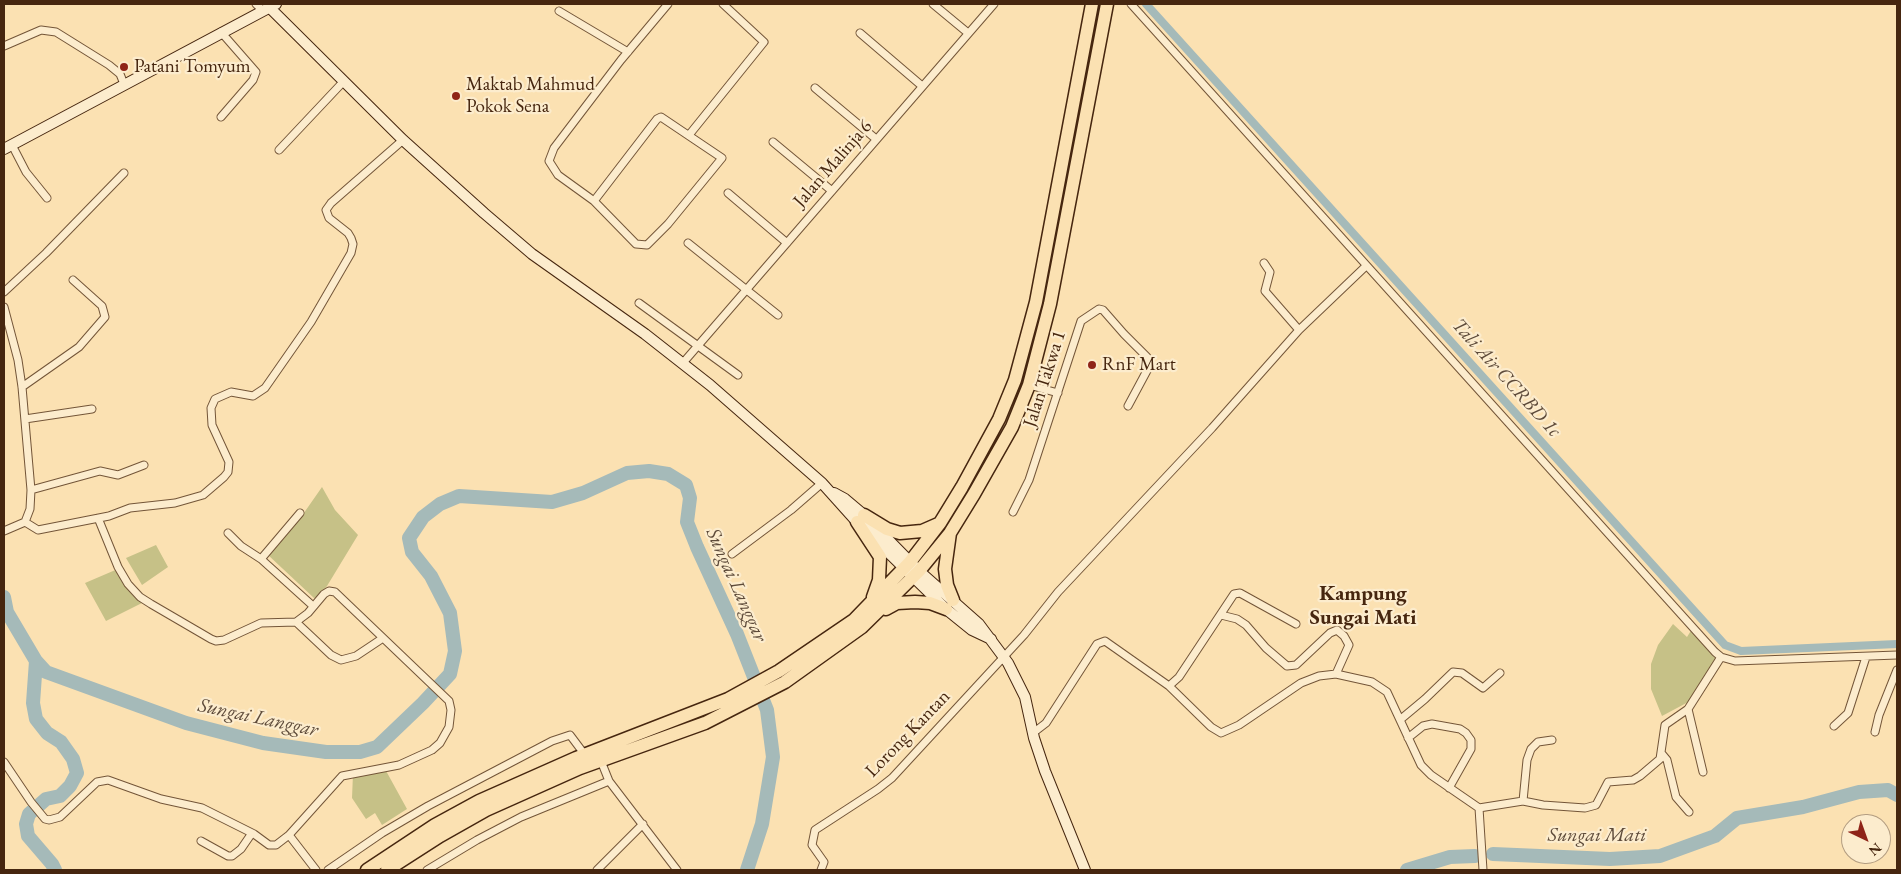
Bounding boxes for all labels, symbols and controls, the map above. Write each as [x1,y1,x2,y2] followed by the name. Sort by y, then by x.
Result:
[134,56,250,78] place label: Patani Tomyum
[118,61,130,73] marker: Patani Tomyum
[466,74,595,118] place label: Maktab Mahmud Pokok Sena
[450,90,462,102] marker: Maktab Mahmud Pokok Sena
[789,116,877,212] street label: Jalan Malinja 6
[1446,314,1566,442] water label: Tali Air CCRBD 1c
[1019,328,1071,430] street label: Jalan Takwa 1
[1102,354,1176,376] place label: RnF Mart
[1086,359,1098,371] marker: RnF Mart
[700,524,772,646] water label: Sungai Langgar
[1310,581,1416,631] district label: Kampung Sungai Mati
[861,686,955,782] street label: Lorong Kantan
[196,694,320,742] water label: Sungai Langgar
[1841,814,1891,864] north arrow
[1548,824,1646,848] water label: Sungai Mati
[1865,839,1886,860] text: N

